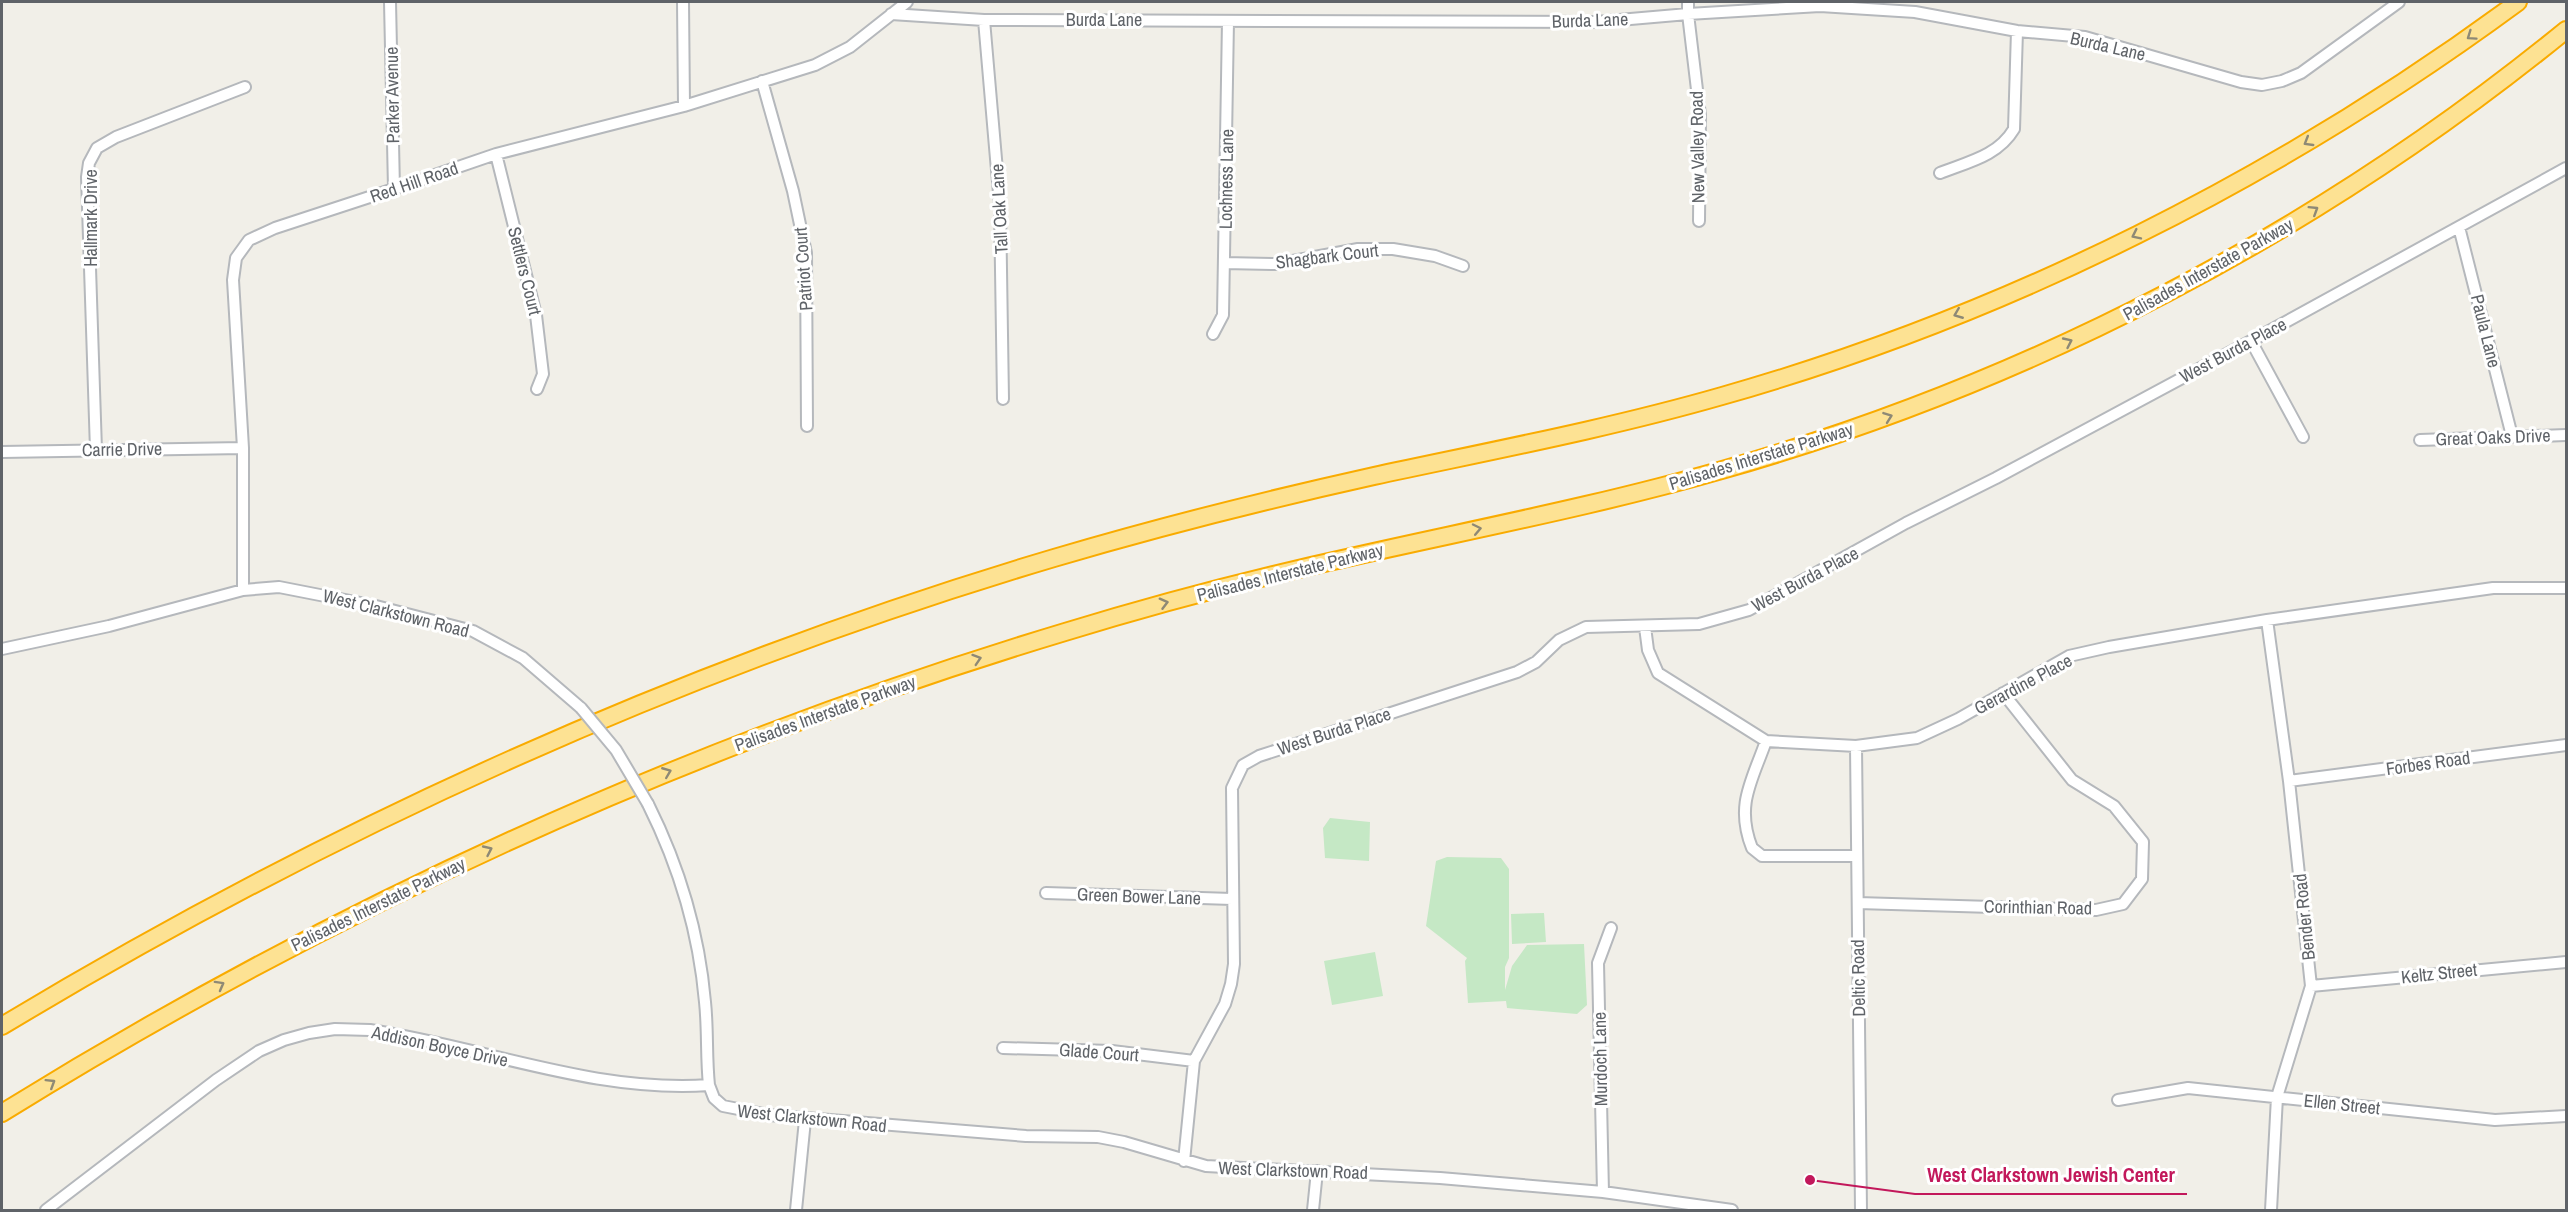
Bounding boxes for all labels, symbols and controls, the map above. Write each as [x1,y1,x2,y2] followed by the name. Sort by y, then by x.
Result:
[1551,6,1629,34] street label: Burda Lane
[1066,7,1142,32] street label: Burda Lane
[2068,25,2148,67] street label: Burda Lane
[2467,29,2478,40] one-way arrow
[379,47,405,143] street label: Parker Avenue
[1684,91,1710,203] street label: New Valley Road
[1213,129,1239,229] street label: Lochness Lane
[2304,135,2314,146] one-way arrow
[366,155,462,209] street label: Red Hill Road
[984,163,1014,255] street label: Tall Oak Lane
[78,169,103,267] street label: Hallmark Drive
[2308,206,2318,218] one-way arrow
[2118,211,2298,326] street label: Palisades Interstate Parkway
[502,224,548,318] street label: Settlers Court
[788,226,818,312] street label: Patriot Court
[2132,228,2143,239] one-way arrow
[1274,237,1380,275] street label: Shagbark Court
[2465,292,2507,370] street label: Paula Lane
[1953,307,1964,320] one-way arrow
[2175,311,2291,389] street label: West Burda Place
[2062,338,2073,350] one-way arrow
[1882,411,1893,424] one-way arrow
[1666,416,1857,496] street label: Palisades Interstate Parkway
[2435,423,2551,451] street label: Great Oaks Drive
[82,436,162,462] street label: Carrie Drive
[1472,523,1482,536] one-way arrow
[1194,537,1386,607] street label: Palisades Interstate Parkway
[1747,540,1863,618] street label: West Burda Place
[320,583,472,643] street label: West Clarkstown Road
[1159,598,1169,611] one-way arrow
[1970,648,2076,720] street label: Gerardine Place
[971,654,982,666] one-way arrow
[731,668,920,757] street label: Palisades Interstate Parkway
[1274,701,1394,761] street label: West Burda Place
[2384,745,2472,781] street label: Forbes Road
[660,767,671,779] one-way arrow
[481,846,492,858] one-way arrow
[287,851,470,957] street label: Palisades Interstate Parkway
[2287,872,2321,962] street label: Bender Road
[1077,881,1201,911] street label: Green Bower Lane
[1984,894,2092,920] street label: Corinthian Road
[1845,939,1871,1017] street label: Deltic Road
[2400,957,2478,989] street label: Keltz Street
[214,981,224,992] one-way arrow
[1587,1012,1613,1106] street label: Murdoch Lane
[369,1019,510,1073] street label: Addison Boyce Drive
[1058,1037,1140,1067] street label: Glade Court
[45,1078,55,1090] one-way arrow
[2303,1088,2381,1120] street label: Ellen Street
[736,1098,888,1138] street label: West Clarkstown Road
[1218,1155,1368,1185] street label: West Clarkstown Road
[1915,1156,2187,1194] callout: West Clarkstown Jewish Center
[1927,1161,2175,1188] text: West Clarkstown Jewish Center

